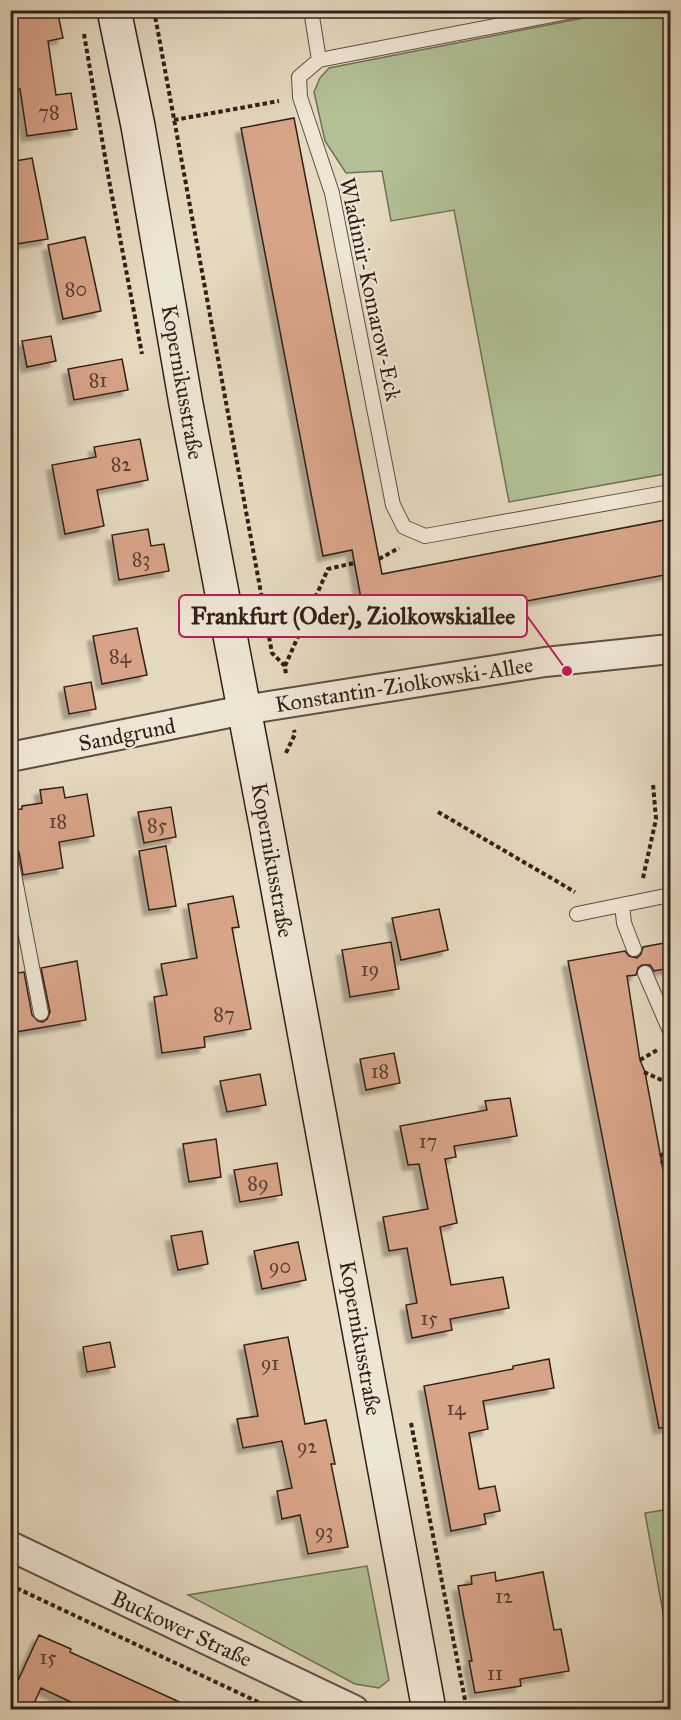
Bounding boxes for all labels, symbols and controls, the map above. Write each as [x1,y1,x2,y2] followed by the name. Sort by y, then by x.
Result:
[38,100,60,124] house number: 78
[334,175,408,404] street label: Wladimir-Komarow-Eck
[65,277,87,301] house number: 80
[156,303,209,462] street label: Kopernikusstraße
[89,368,107,392] house number: 81
[111,452,131,476] house number: 82
[132,547,150,571] house number: 83
[179,595,527,637] callout: Frankfurt (Oder), Ziolkowskiallee
[191,601,515,631] text: Frankfurt (Oder), Ziolkowskiallee
[109,644,132,668] house number: 84
[273,651,535,718] street label: Konstantin-Ziolkowski-Allee
[76,712,178,757] street label: Sandgrund
[246,781,299,940] street label: Kopernikusstraße
[49,809,67,833] house number: 18
[147,813,167,837] house number: 85
[361,957,379,981] house number: 19
[213,1002,235,1026] house number: 87
[371,1059,389,1083] house number: 18
[419,1129,437,1153] house number: 17
[247,1171,269,1195] house number: 89
[269,1254,291,1278] house number: 90
[334,1259,387,1418] street label: Kopernikusstraße
[420,1306,438,1330] house number: 15
[261,1351,279,1375] house number: 91
[446,1396,466,1420] house number: 14
[297,1434,317,1458] house number: 92
[315,1519,333,1543] house number: 93
[107,1584,256,1673] street label: Buckower Straße
[495,1584,513,1608] house number: 12
[39,1645,57,1669] house number: 15
[487,1661,503,1685] house number: 11

